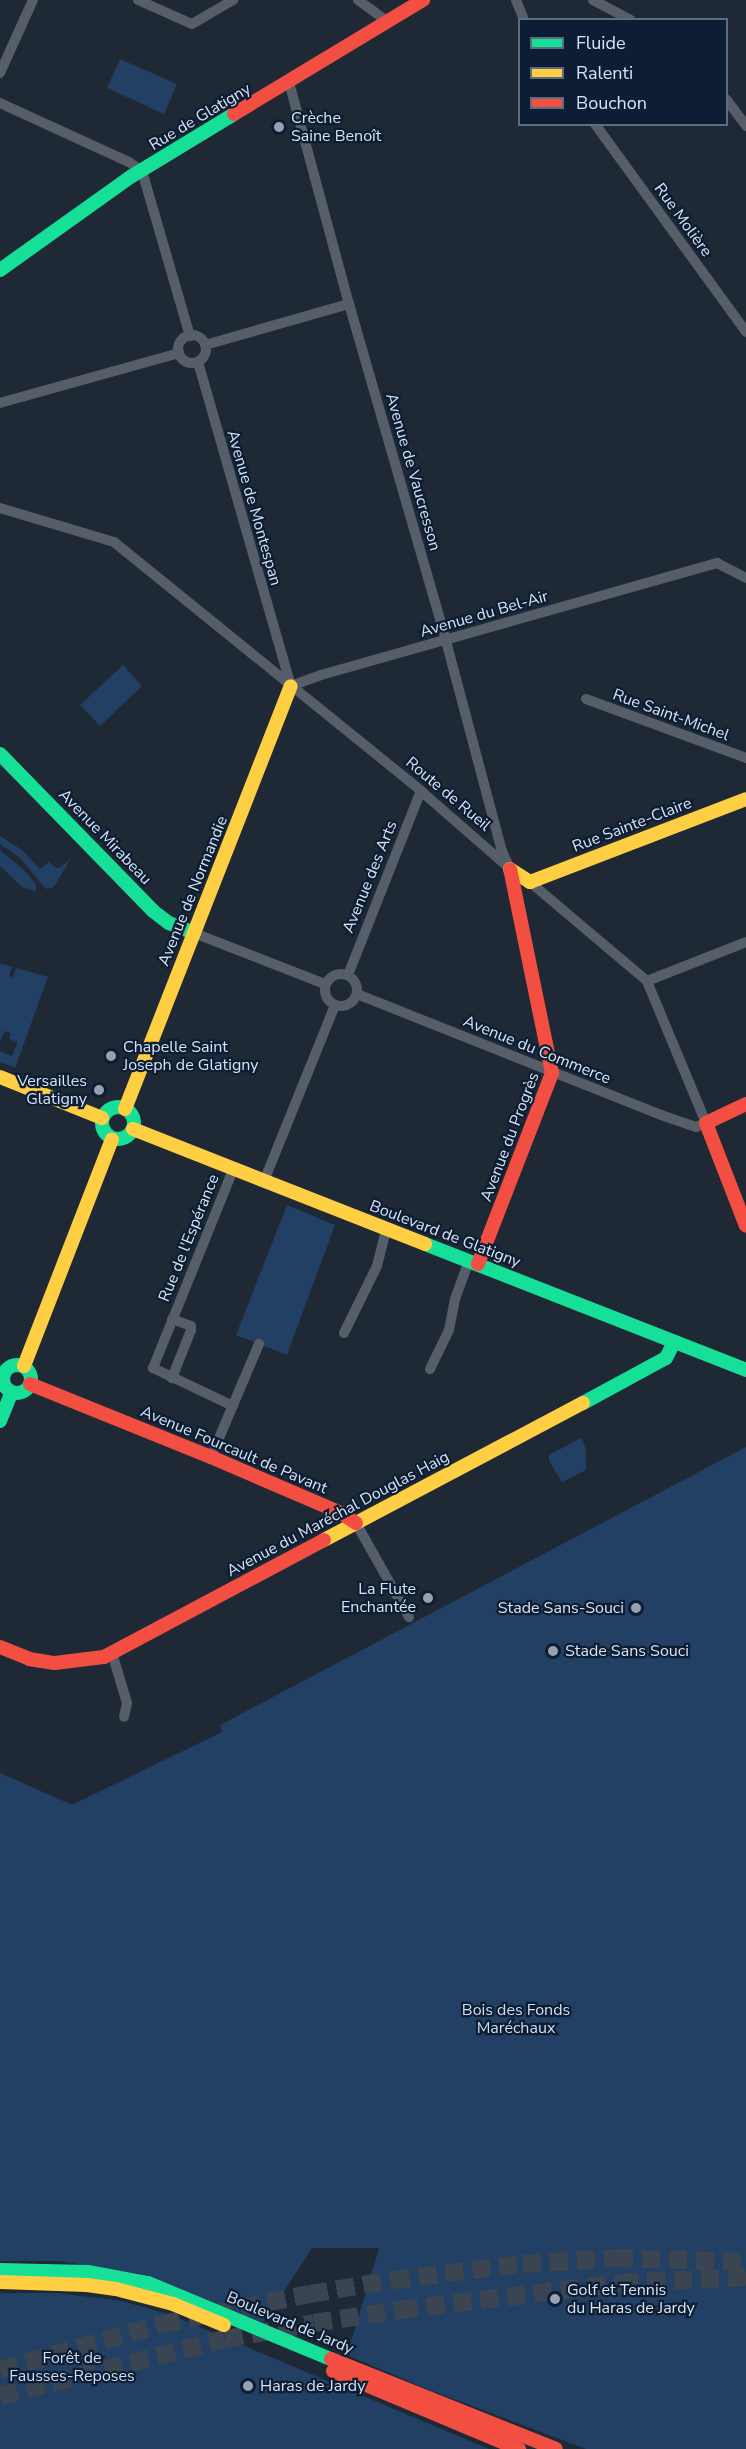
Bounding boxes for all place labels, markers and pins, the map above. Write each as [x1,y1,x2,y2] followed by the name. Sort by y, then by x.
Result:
[291,108,381,146] place label: Crèche Saine Benoît
[272,120,286,134] marker: Crèche Saine Benoît
[123,1037,259,1075] place label: Chapelle Saint Joseph de Glatigny
[104,1049,118,1063] marker: Chapelle Saint Joseph de Glatigny
[17,1071,87,1109] place label: Versailles Glatigny
[92,1083,106,1097] marker: Versailles Glatigny
[341,1579,416,1617] place label: La Flute Enchantée
[421,1591,435,1605] marker: La Flute Enchantée
[498,1598,624,1618] place label: Stade Sans-Souci
[629,1601,643,1615] marker: Stade Sans-Souci
[565,1641,689,1661] place label: Stade Sans Souci
[546,1644,560,1658] marker: Stade Sans Souci
[567,2280,695,2318] place label: Golf et Tennis du Haras de Jardy
[548,2292,562,2306] marker: Golf et Tennis du Haras de Jardy
[260,2376,365,2396] place label: Haras de Jardy
[241,2379,255,2393] marker: Haras de Jardy

